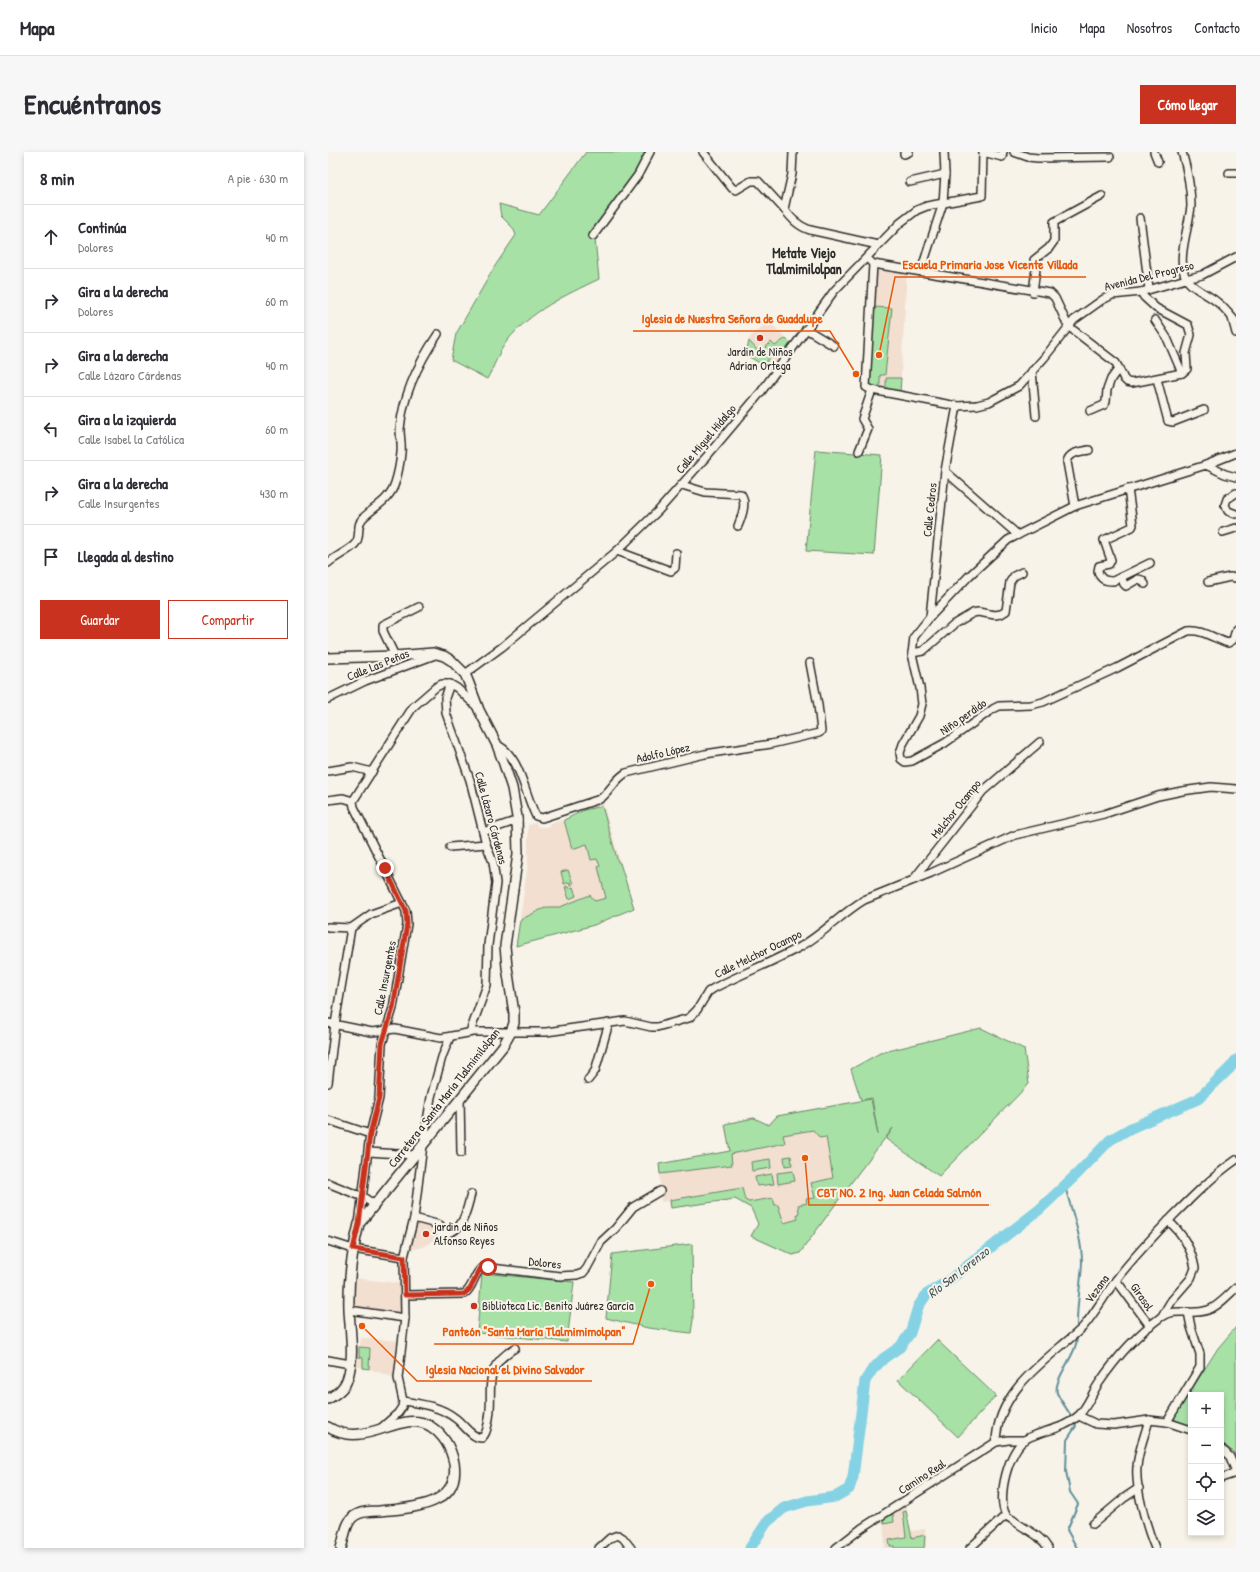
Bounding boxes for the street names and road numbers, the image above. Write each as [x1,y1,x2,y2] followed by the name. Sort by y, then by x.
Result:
[1102,256,1195,295] street label: Avenida Del Progreso
[672,400,740,477] street label: Calle Miguel Hidalgo
[918,482,941,538] street label: Calle Cedros
[344,644,412,685] street label: Calle Las Peñas
[936,694,990,739] street label: Niño perdido
[634,738,692,767] street label: Adolfo López
[471,770,512,866] street label: Calle Lázaro Cárdenas
[927,776,985,842] street label: Melchor Ocampo
[711,925,804,982] street label: Calle Melchor Ocampo
[369,939,400,1017] street label: Calle Insurgentes
[384,1024,503,1171] street label: Carretera a Santa María Tlalmimilolpan
[528,1252,563,1273] street label: Dolores
[1080,1271,1113,1306] street label: Vezana
[1127,1279,1159,1315] street label: Girasol
[895,1455,949,1498] street label: Camino Real

